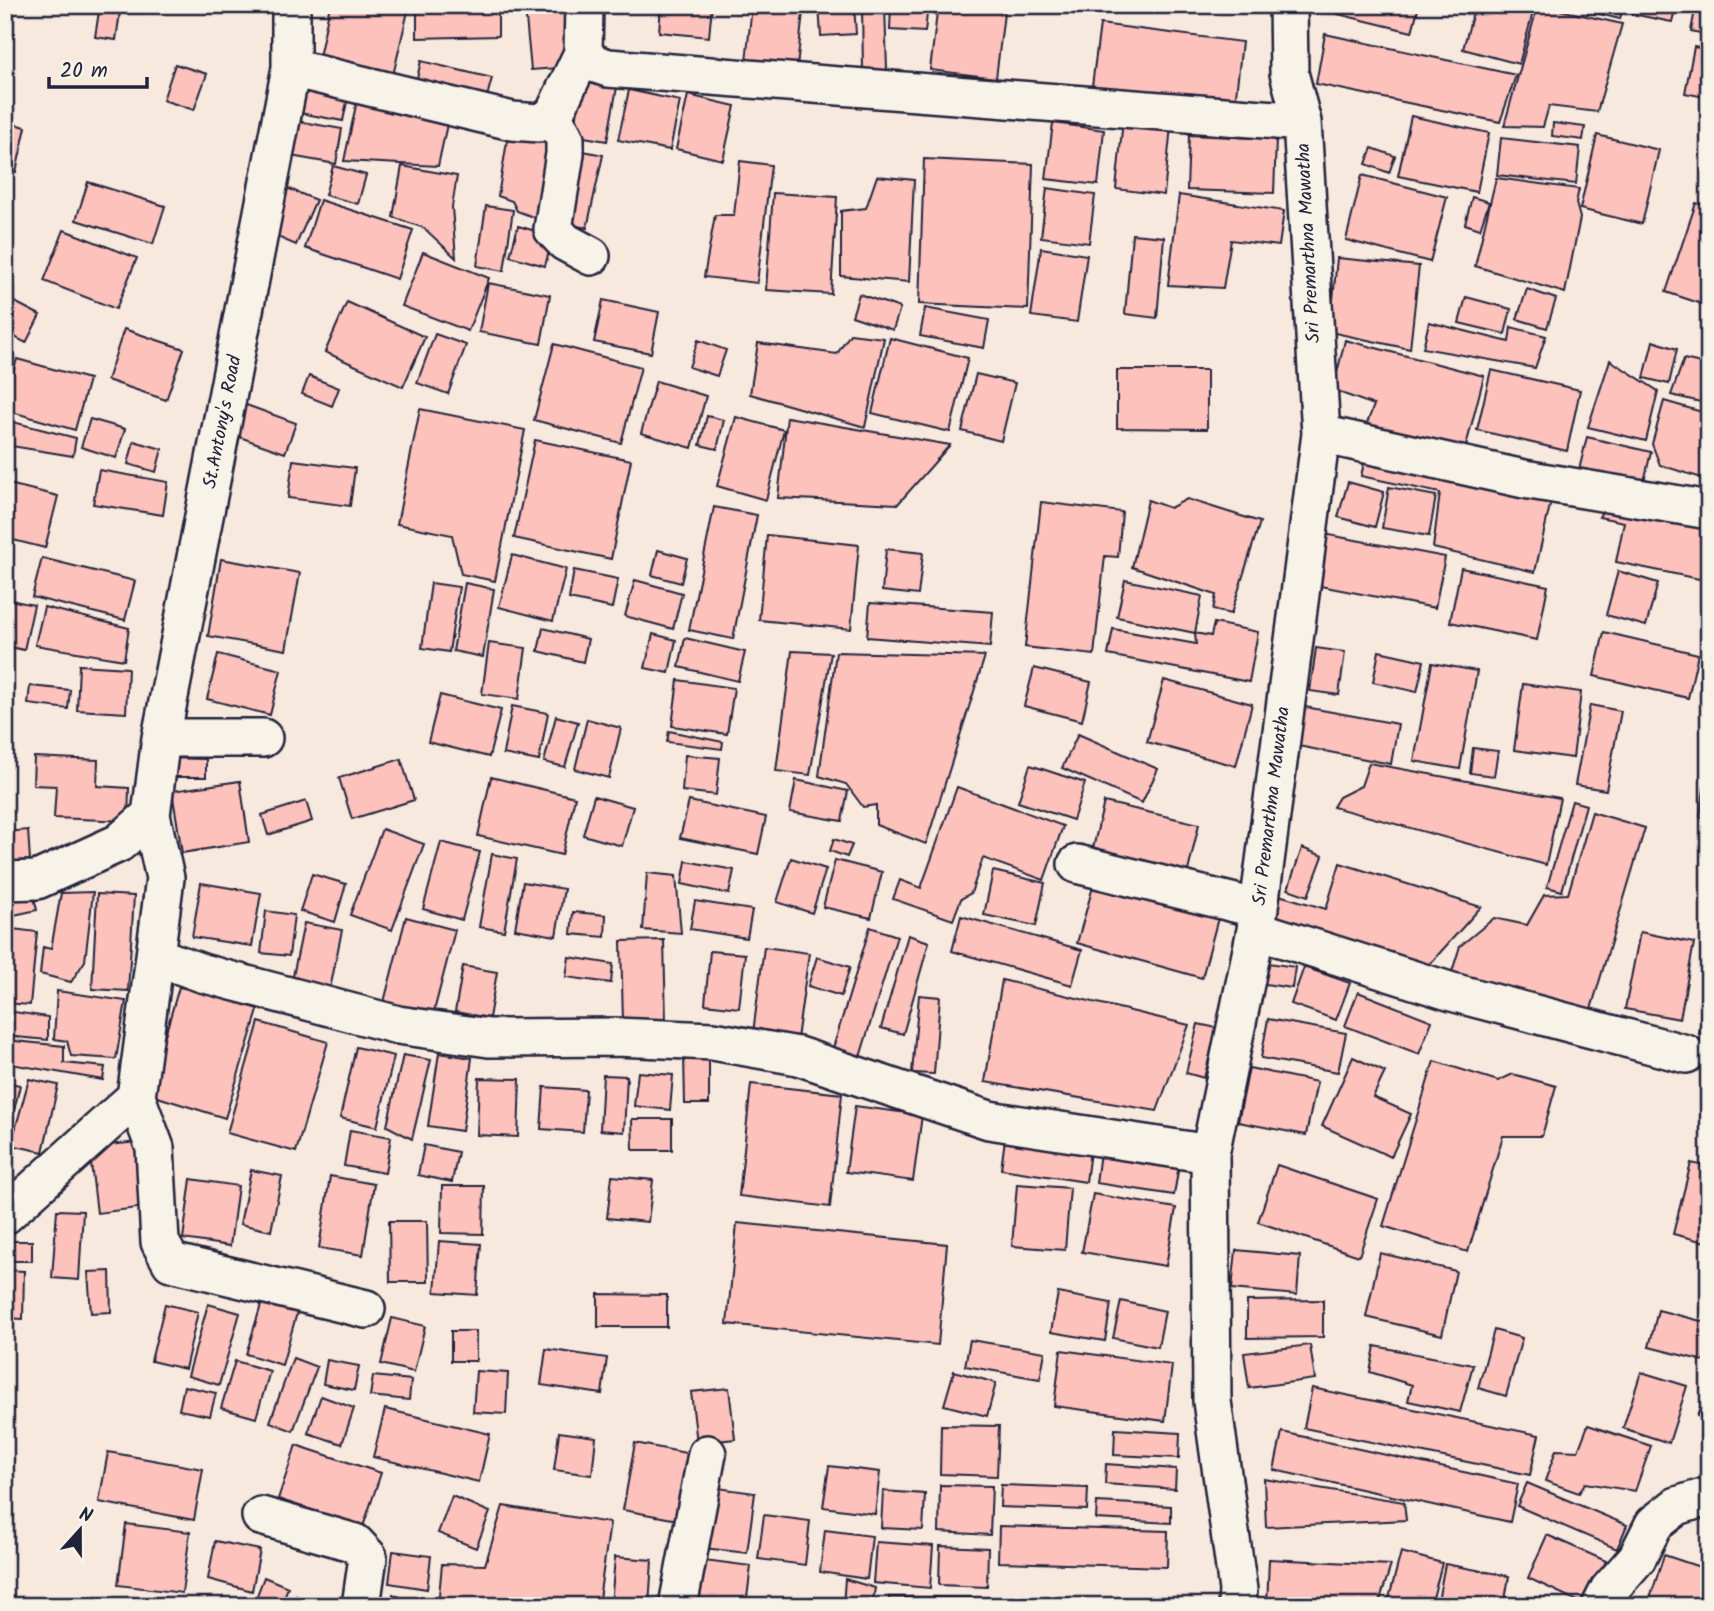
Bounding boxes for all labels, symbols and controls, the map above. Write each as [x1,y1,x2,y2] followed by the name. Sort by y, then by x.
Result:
[49,46,147,90] scale bar
[60,55,108,88] text: 20 m
[1289,142,1329,344] street label: Sri Premarthna Mawatha
[195,352,251,491] street label: St.Antony's Road
[1245,705,1299,907] street label: Sri Premarthna Mawatha
[46,1496,116,1566] north arrow
[74,1500,96,1532] text: N

